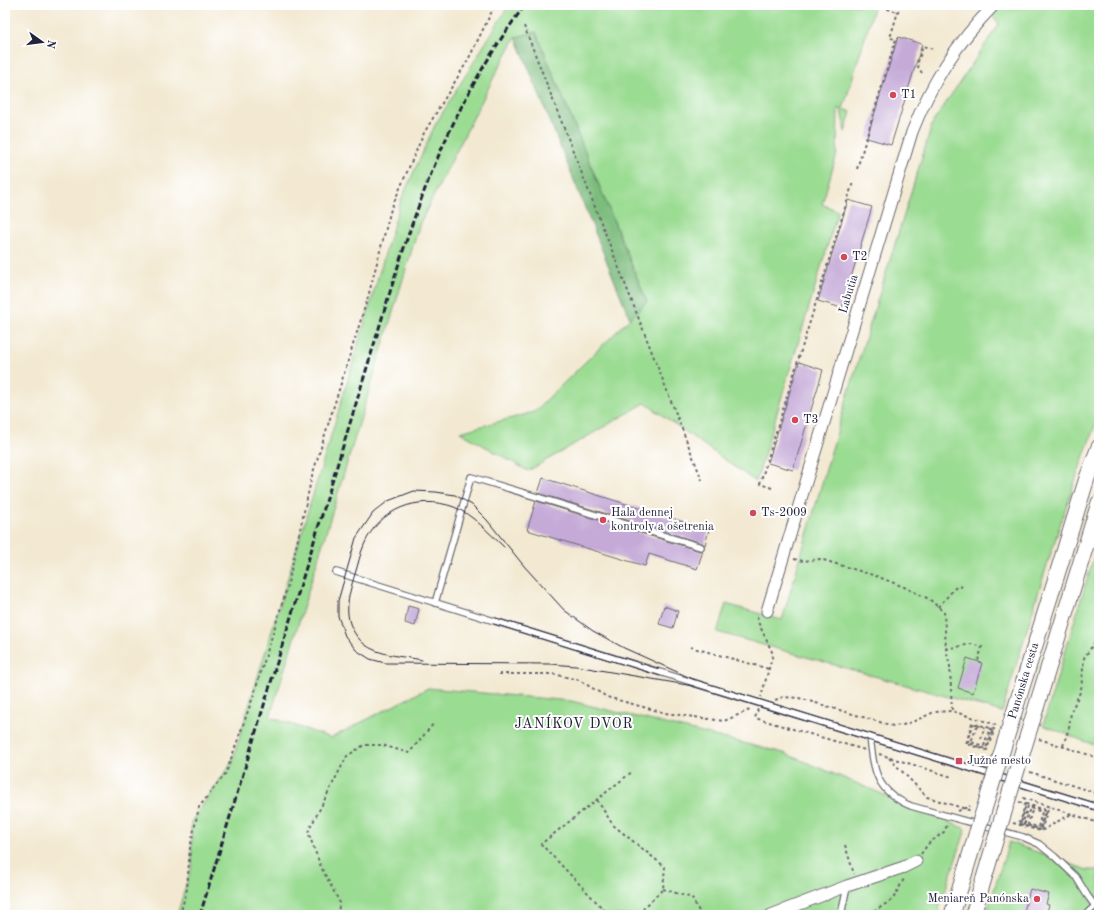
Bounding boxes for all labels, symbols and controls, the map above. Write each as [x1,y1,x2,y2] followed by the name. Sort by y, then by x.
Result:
[22,22,62,62] north arrow
[44,39,57,50] text: N
[901,89,917,101] place label: T1
[888,90,898,100] marker: T1
[852,251,868,263] place label: T2
[839,252,849,262] marker: T2
[837,273,861,315] street label: Labutia
[803,414,819,426] place label: T3
[790,415,800,425] marker: T3
[611,507,714,533] place label: Hala dennej kontroly a ošetrenia
[761,507,807,519] place label: Ts-2009
[748,508,758,518] marker: Ts-2009
[598,515,608,525] marker: Hala dennej kontroly a ošetrenia
[1007,641,1041,721] street label: Panónska cesta
[514,714,634,731] district label: JANÍKOV DVOR
[967,755,1031,767] place label: Južné mesto
[954,756,964,766] marker: Južné mesto
[928,893,1029,905] place label: Meniareň Panónska
[1032,894,1042,904] marker: Meniareň Panónska

